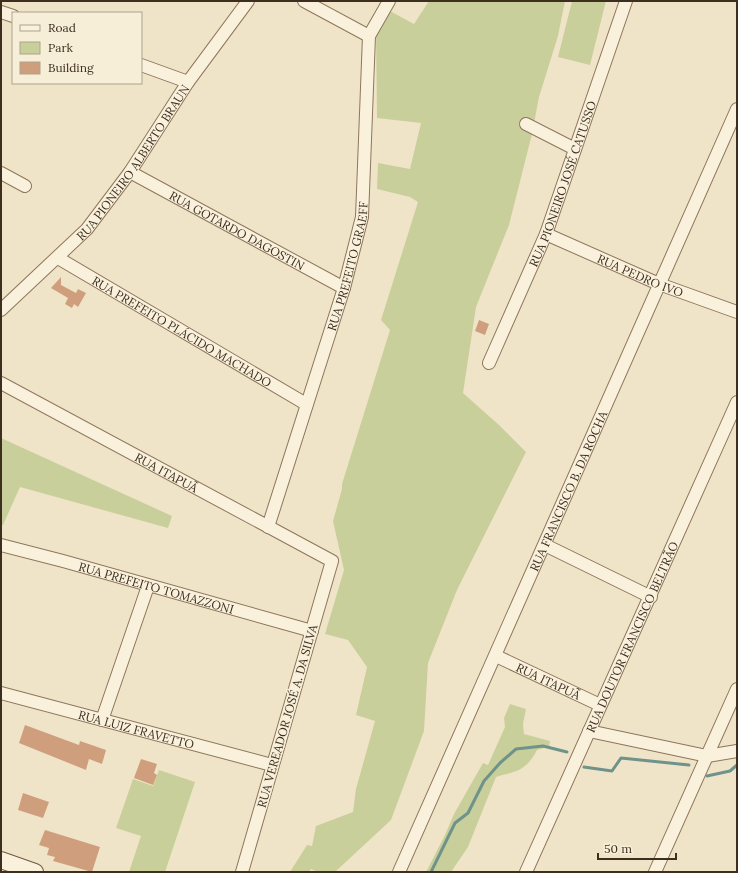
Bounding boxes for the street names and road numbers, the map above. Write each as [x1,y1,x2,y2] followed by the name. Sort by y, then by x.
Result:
[73,82,192,243] street label: RUA PIONEIRO ALBERTO BRAUN
[525,99,599,269] street label: RUA PIONEIRO JOSÉ CATUSSO
[167,187,308,273] street label: RUA GOTARDO DAGOSTIN
[323,201,370,332] street label: RUA PREFEITO GRAEFF
[595,250,685,300] street label: RUA PEDRO IVO
[90,272,275,390] street label: RUA PREFEITO PLÁCIDO MACHADO
[526,408,610,573] street label: RUA FRANCISCO B. DA ROCHA
[132,449,201,495] street label: RUA ITAPUÃ
[582,539,681,734] street label: RUA DOUTOR FRANCISCO BELTRÃO
[77,558,236,616] street label: RUA PREFEITO TOMAZZONI
[254,622,321,809] street label: RUA VEREADOR JOSÉ A. DA SILVA
[514,659,583,702] street label: RUA ITAPUÃ
[77,706,196,752] street label: RUA LUIZ FRAVETTO

